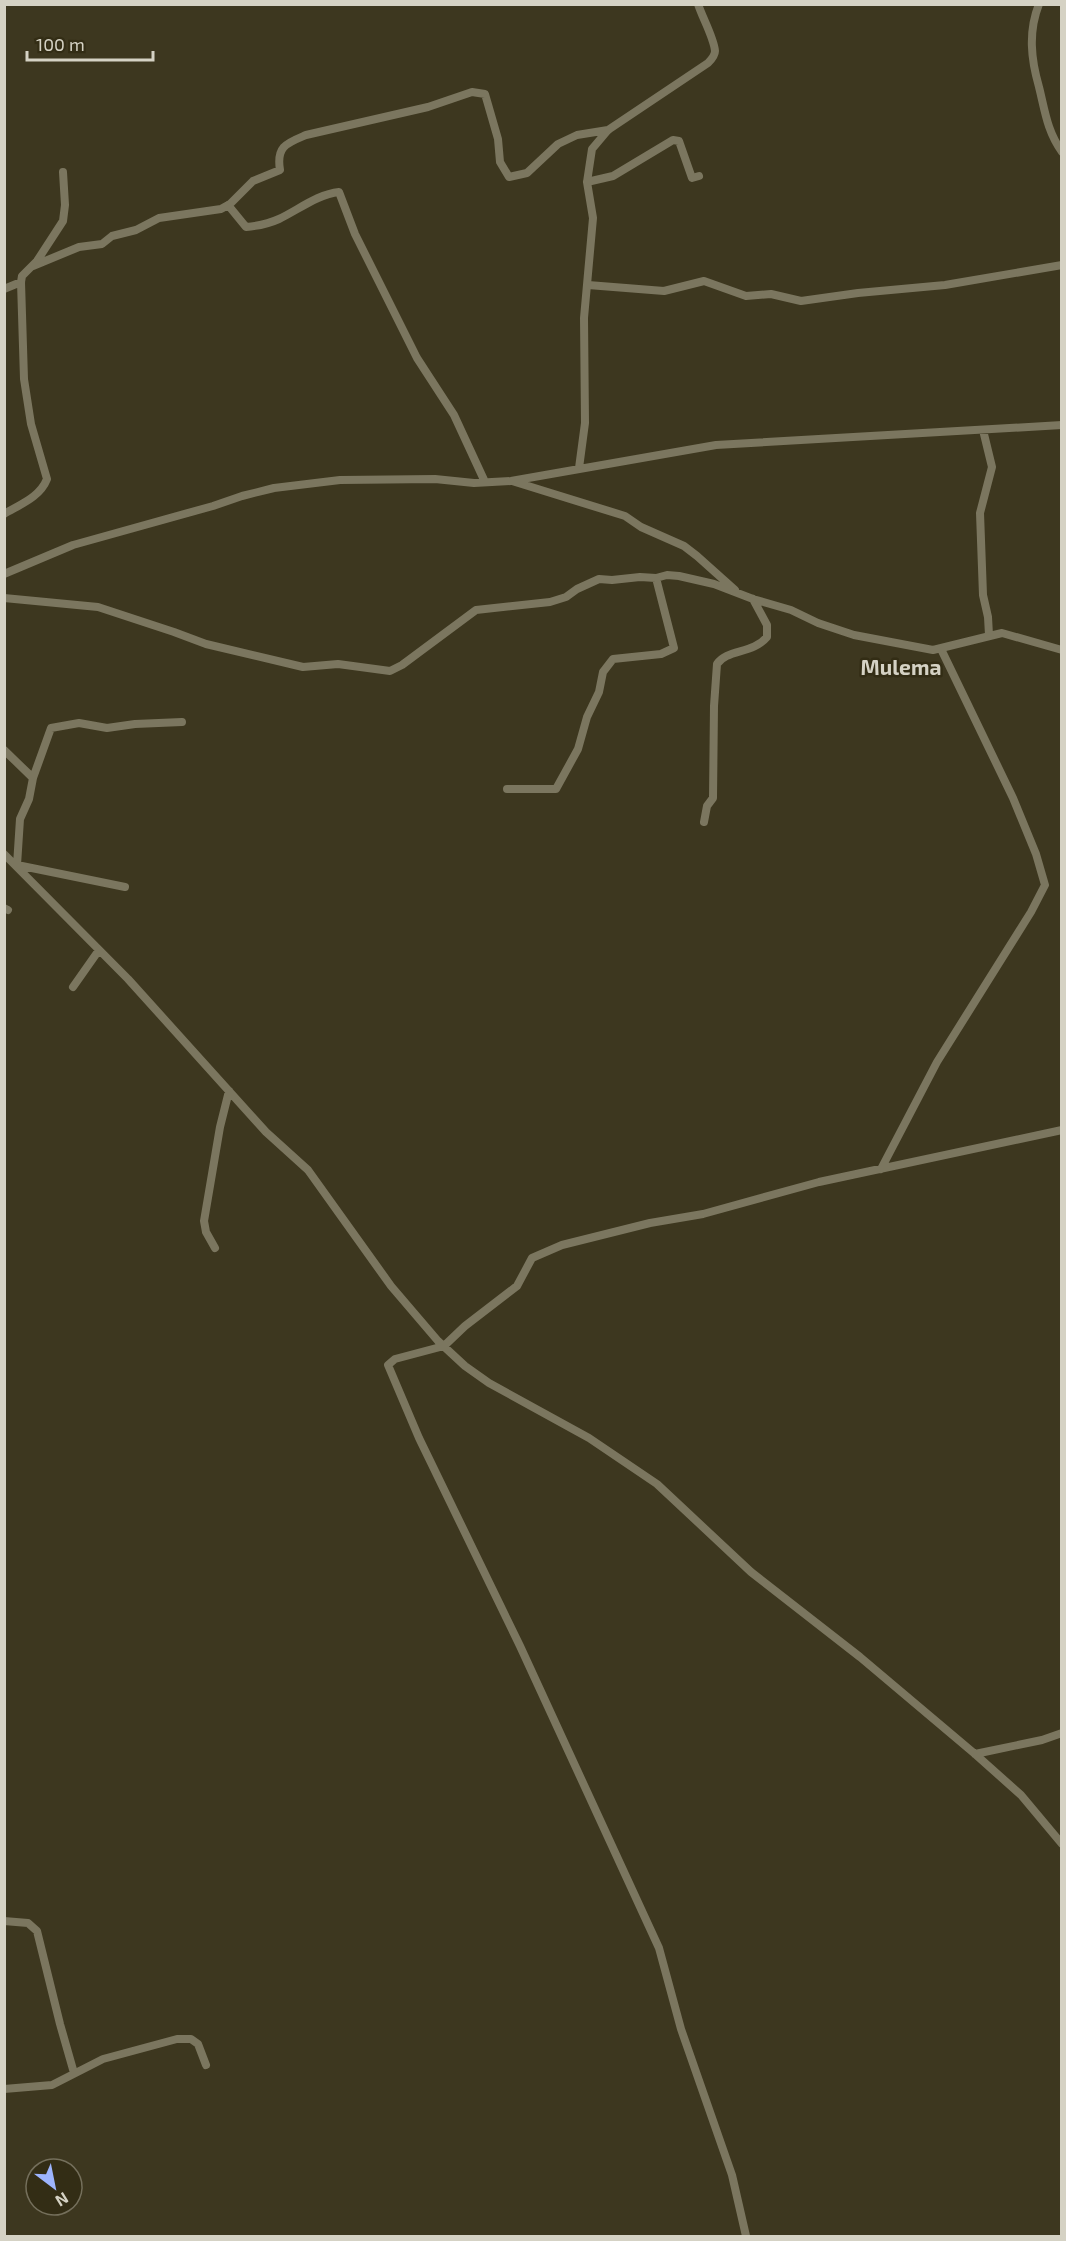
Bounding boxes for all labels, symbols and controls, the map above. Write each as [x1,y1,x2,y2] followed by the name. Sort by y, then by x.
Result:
[27,24,153,62] scale bar
[36,33,85,55] text: 100 m
[861,654,941,679] district label: Mulema
[24,2157,84,2217] north arrow
[52,2189,72,2211] text: N

